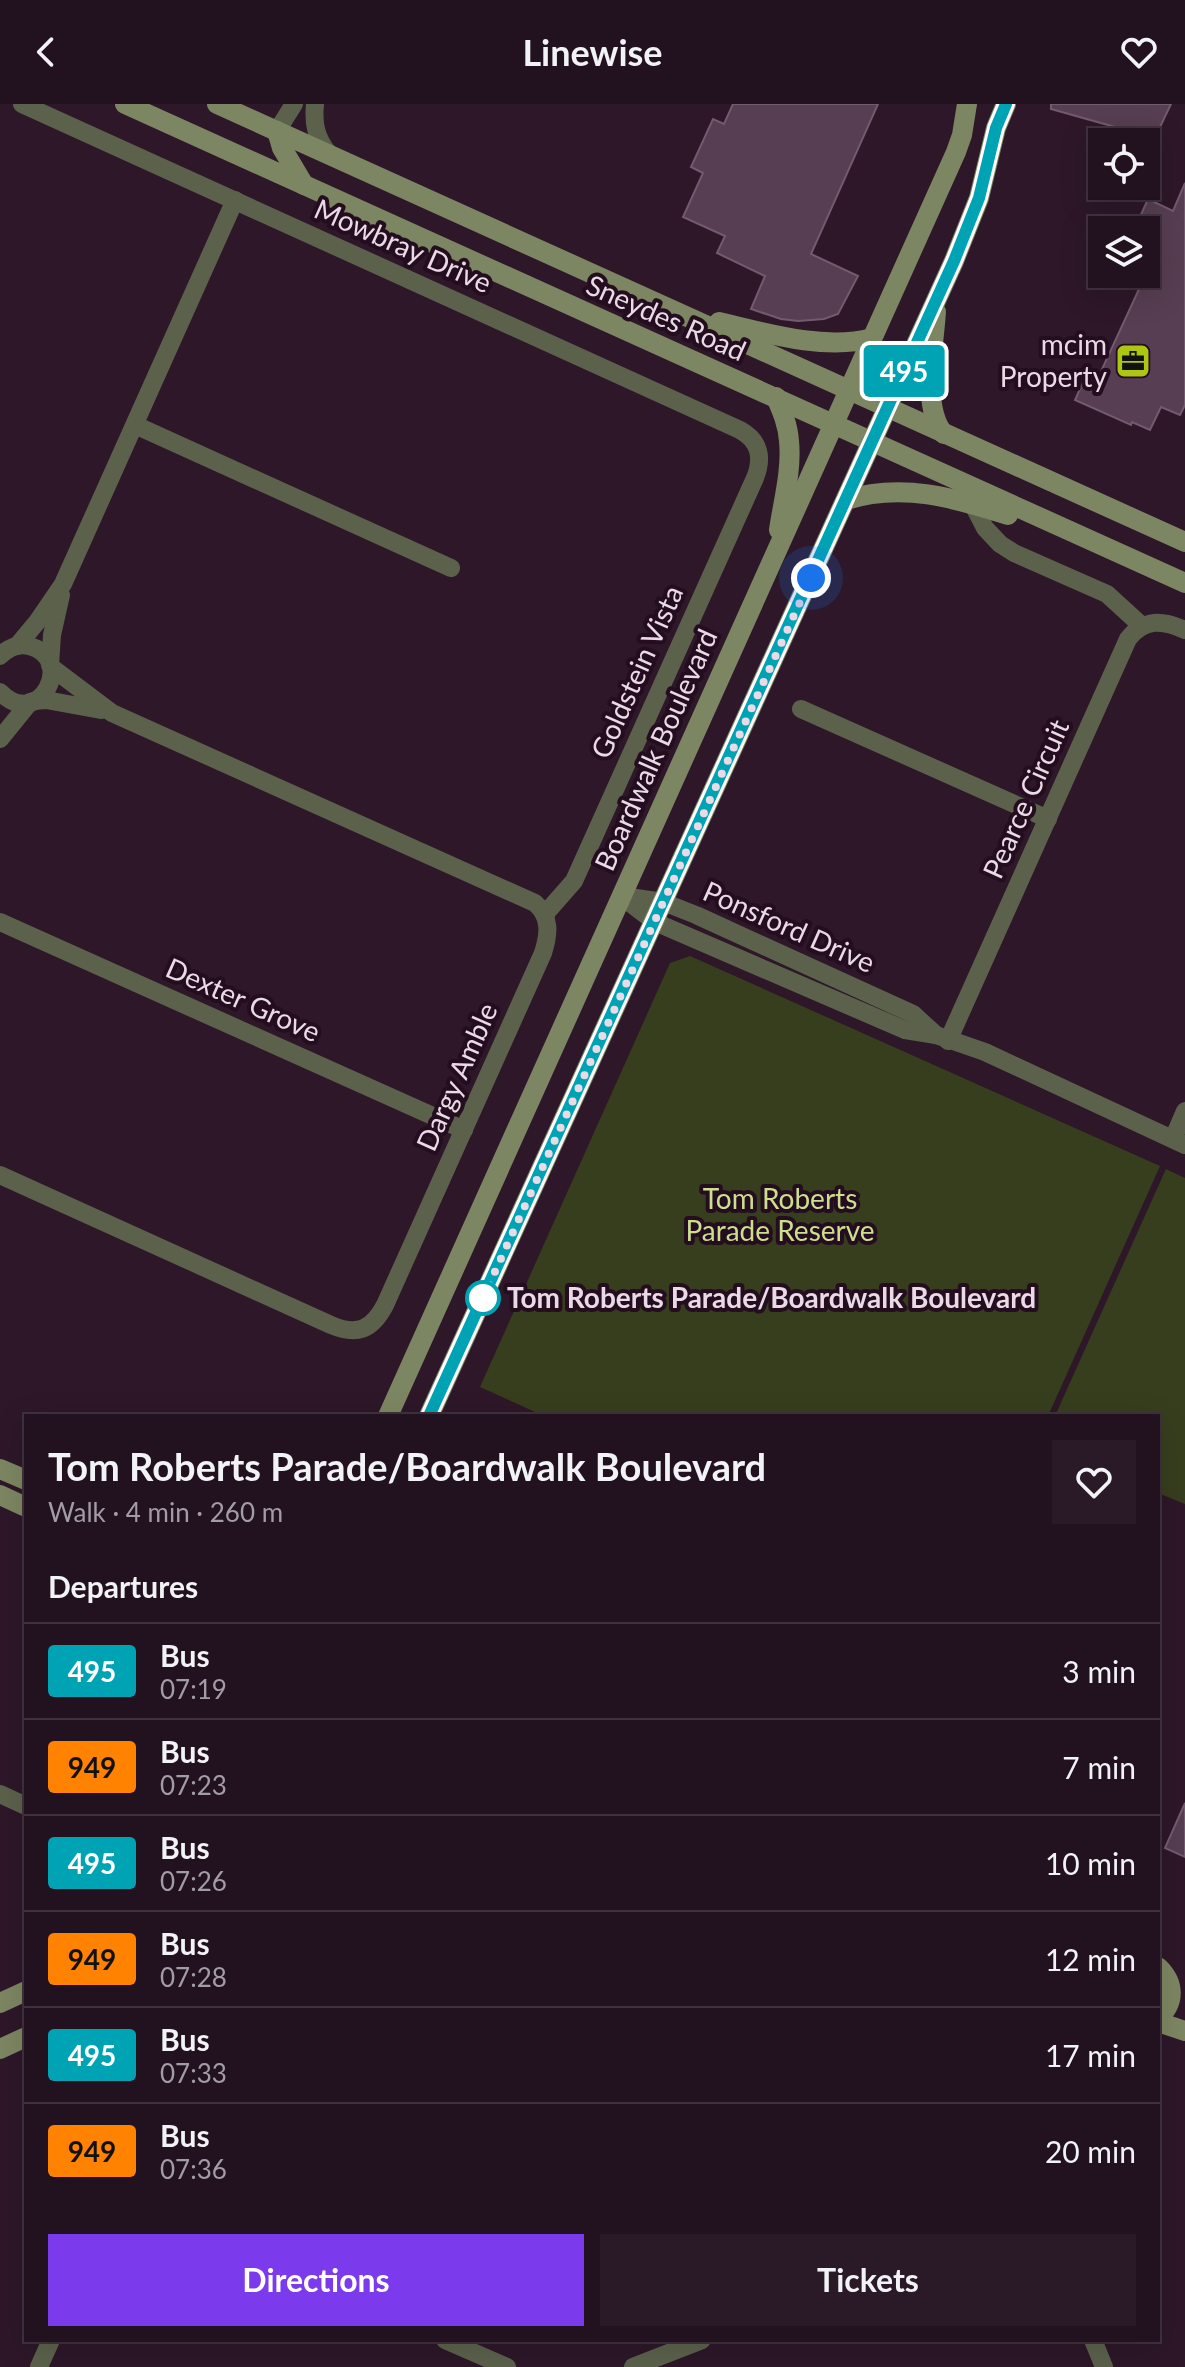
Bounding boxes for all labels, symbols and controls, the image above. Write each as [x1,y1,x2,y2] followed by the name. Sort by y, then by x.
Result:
[24,30,68,74] icon: back
[522,30,663,74] text: Linewise
[1117,30,1161,74] icon: heart
[1088,128,1160,288] map controls
[1088,128,1160,200] button: locate
[310,191,497,299] street label: Mowbray Drive
[1088,216,1160,288] button: layers
[581,267,751,367] street label: Sneydes Road
[1000,327,1108,393] place label: mcim Property
[1114,342,1152,380] office icon: mcim Property
[858,345,950,397] line badge: 495
[880,354,928,388] text: 495
[791,558,831,598] your location
[583,580,689,763] street label: Goldstein Vista
[587,624,724,876] street label: Boardwalk Boulevard
[975,714,1075,883] street label: Pearce Circuit
[698,873,880,979] street label: Ponsford Drive
[161,950,326,1048] street label: Dexter Grove
[408,997,504,1156] street label: Dargy Amble
[685,1181,875,1247] park label: Tom Roberts Parade Reserve
[507,1280,1036,1314] place label: Tom Roberts Parade/Boardwalk Boulevard
[466,1281,500,1315] marker: Tom Roberts Parade/Boardwalk Boulevard
[1052,1440,1136,1524] button: heart
[48,1443,766,1489] text: Tom Roberts Parade/Boardwalk Boulevard
[48,1496,283,1528] text: Walk · 4 min · 260 m
[48,1568,198,1604] text: Departures
[160,1637,210,1673] text: Bus
[1062,1653,1136,1689] text: 3 min
[68,1654,116,1688] text: 495
[160,1673,227,1705] text: 07:19
[160,1733,210,1769] text: Bus
[1062,1749,1136,1785] text: 7 min
[68,1750,116,1784] text: 949
[160,1769,227,1801] text: 07:23
[160,1829,210,1865] text: Bus
[1045,1845,1136,1881] text: 10 min
[68,1846,116,1880] text: 495
[160,1865,227,1897] text: 07:26
[160,1925,210,1961] text: Bus
[1045,1941,1136,1977] text: 12 min
[68,1942,116,1976] text: 949
[160,1961,227,1993] text: 07:28
[160,2021,210,2057] text: Bus
[1045,2037,1136,2073] text: 17 min
[68,2038,116,2072] text: 495
[160,2057,227,2089] text: 07:33
[160,2117,210,2153] text: Bus
[1045,2133,1136,2169] text: 20 min
[68,2134,116,2168] text: 949
[160,2153,227,2185] text: 07:36
[48,2234,584,2326] button: Directions
[600,2234,1136,2326] button: Tickets

